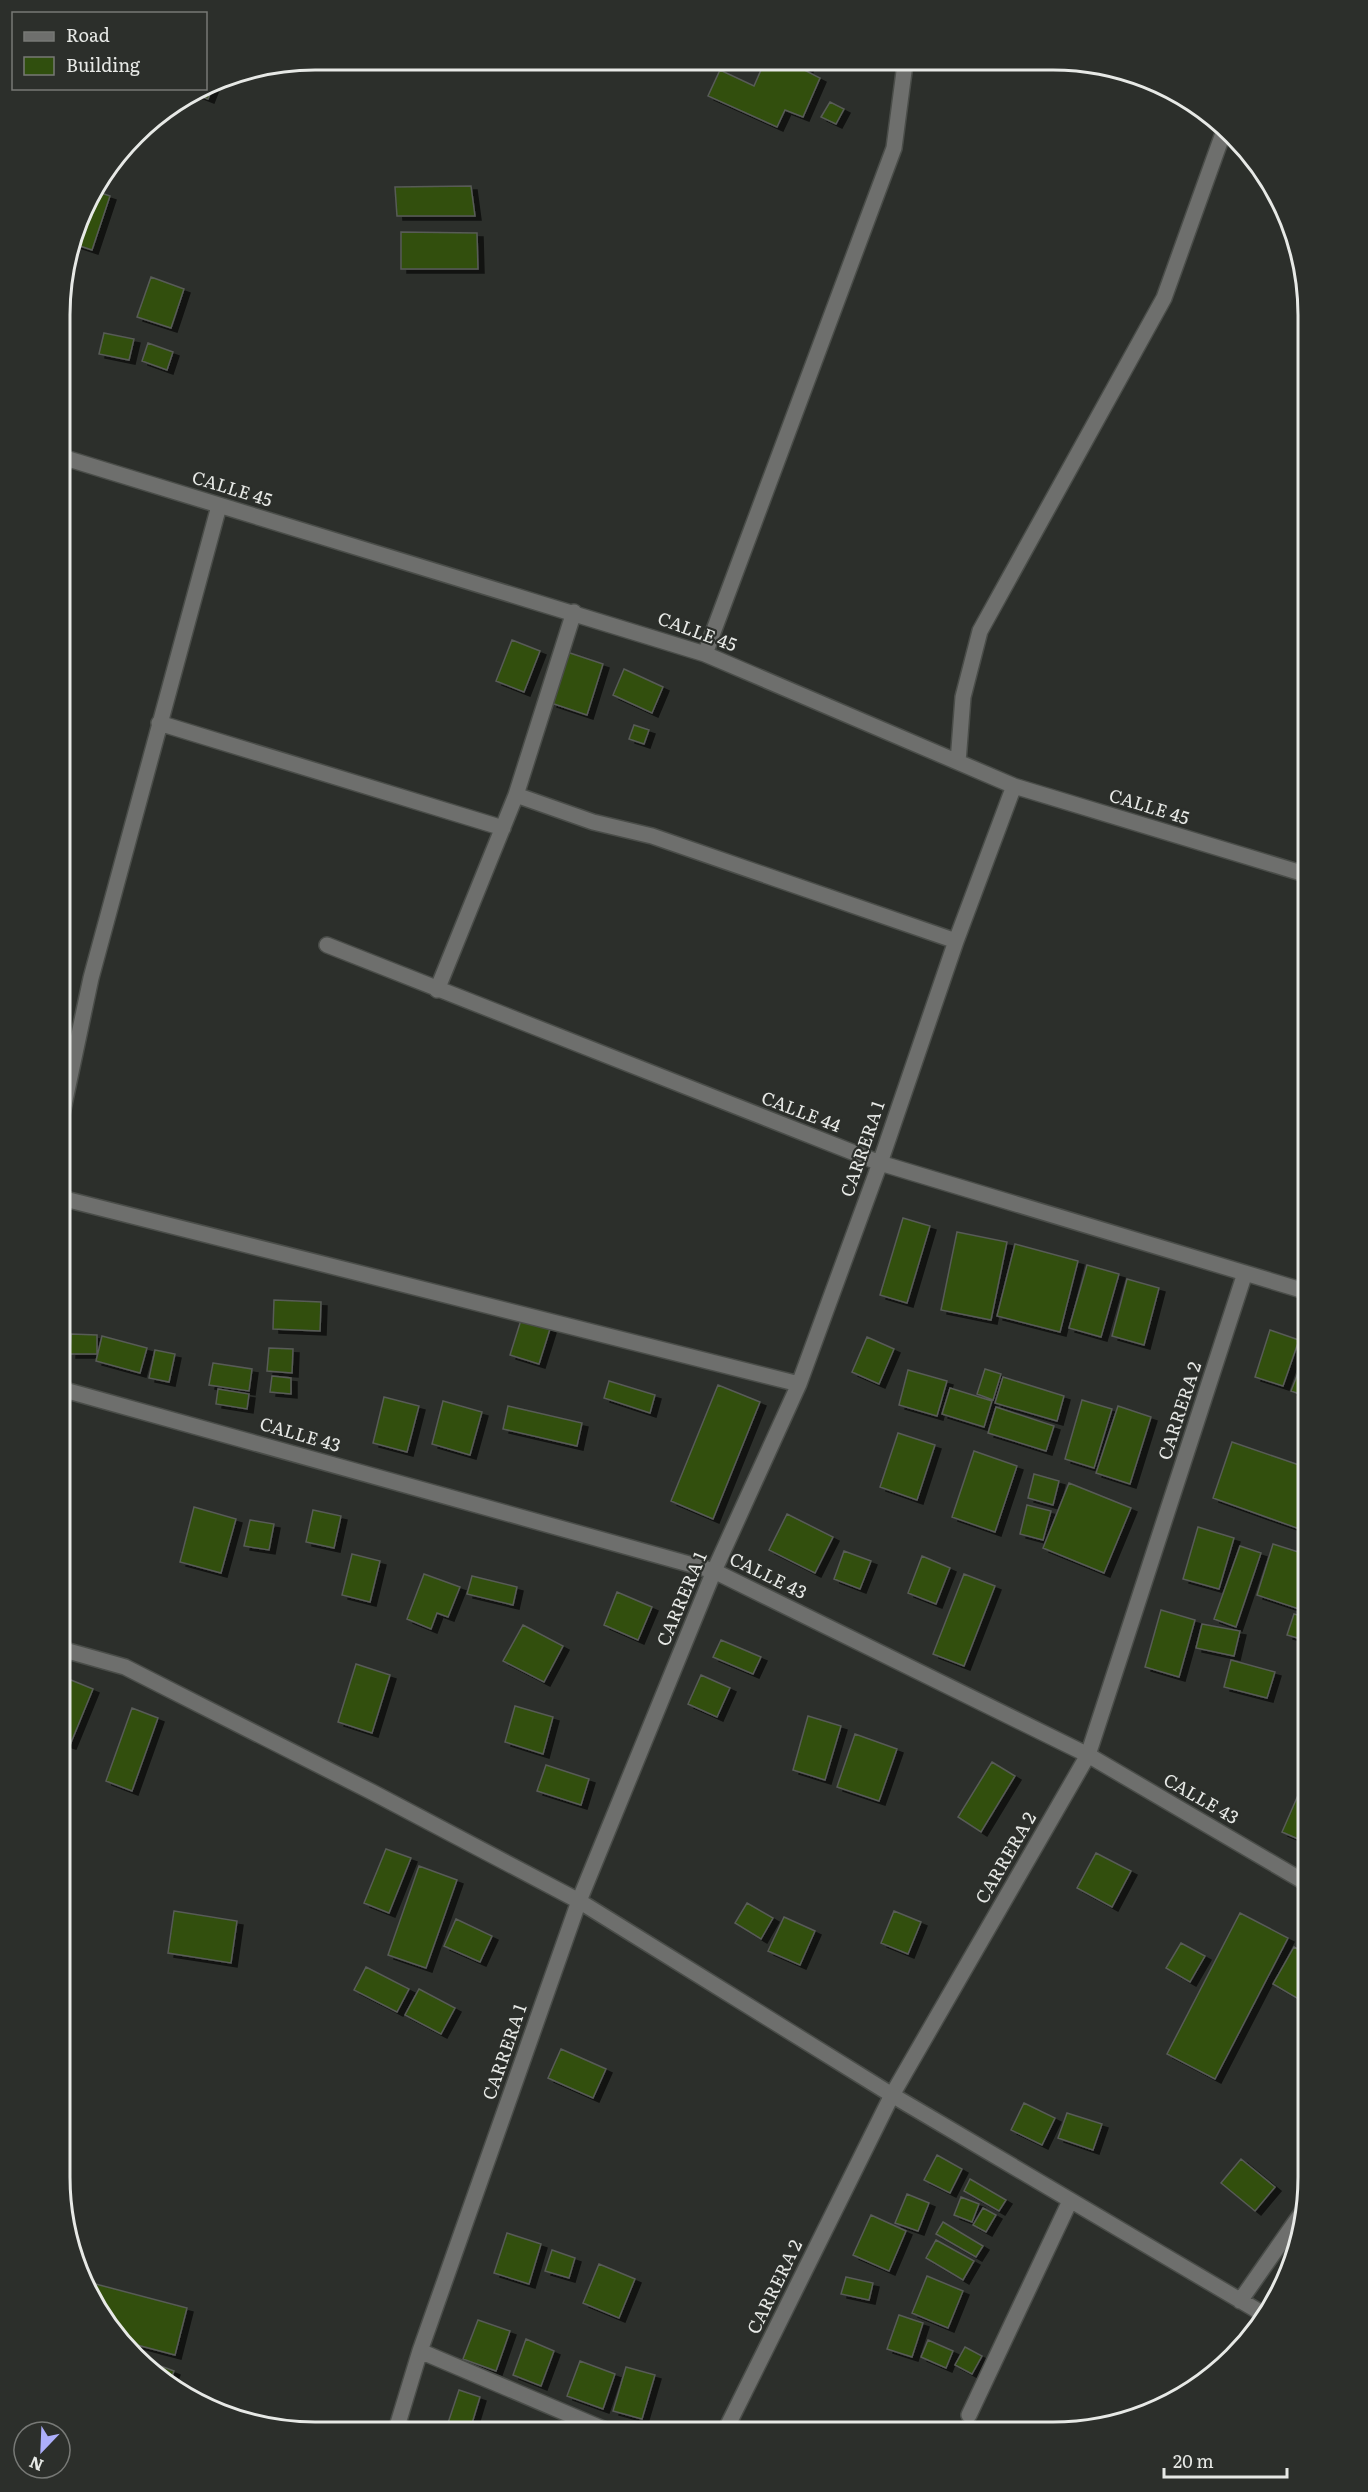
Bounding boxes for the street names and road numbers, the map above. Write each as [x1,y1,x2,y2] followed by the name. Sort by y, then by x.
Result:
[189,463,276,513] street label: CALLE 45
[654,604,741,657] street label: CALLE 45
[1106,781,1193,831] street label: CALLE 45
[758,1083,845,1138] street label: CALLE 44
[833,1097,891,1200] street label: CARRERA 1
[1150,1358,1207,1463] street label: CARRERA 2
[257,1409,344,1458] street label: CALLE 43
[725,1544,812,1605] street label: CALLE 43
[649,1547,713,1650] street label: CARRERA 1
[1159,1765,1244,1830] street label: CALLE 43
[968,1806,1042,1908] street label: CARRERA 2
[475,2000,533,2103] street label: CARRERA 1
[739,2235,808,2338] street label: CARRERA 2

